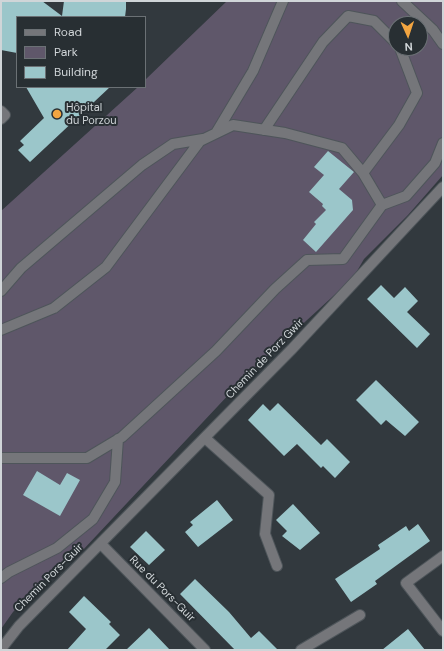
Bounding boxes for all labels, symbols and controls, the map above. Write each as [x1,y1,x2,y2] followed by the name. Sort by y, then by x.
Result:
[16,16,146,88] legend
[388,16,428,56] north arrow
[54,24,82,40] text: Road
[404,40,413,54] text: N
[54,44,78,60] text: Park
[54,64,98,80] text: Building
[66,101,117,127] place label: Hôpital du Porzou
[51,108,63,120] marker: Hôpital du Porzou
[223,316,307,402] street label: Chemin de Porz Gwir
[12,541,86,615] street label: Chemin Pors-Guir
[126,553,198,625] street label: Rue du Pors-Guir

